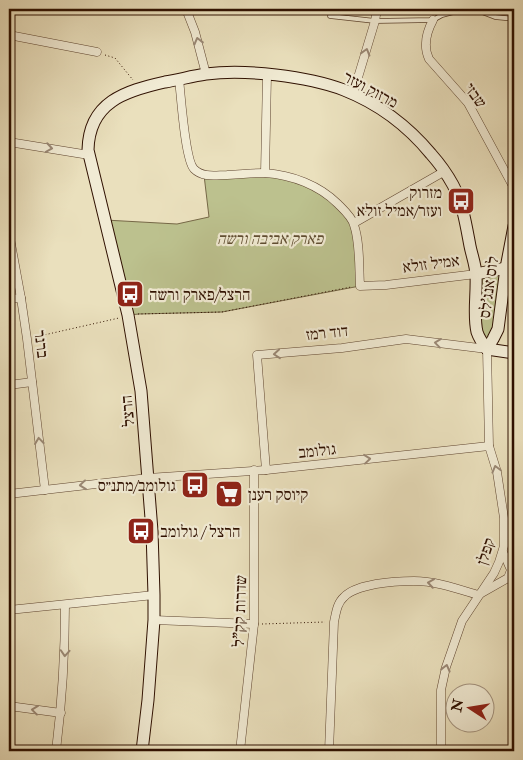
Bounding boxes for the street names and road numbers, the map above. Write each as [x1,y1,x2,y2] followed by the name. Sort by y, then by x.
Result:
[340,67,401,113] street label: מרזוק ועזר
[460,79,491,112] street label: שבזי
[401,251,461,277] street label: אמיל זולא
[475,255,503,319] street label: לוס אנג'לס
[305,321,349,345] street label: דוד רמז
[29,329,53,360] street label: ברנר
[117,394,139,427] street label: הרצל
[297,439,337,463] street label: גולומב
[472,535,500,567] street label: קפלן
[229,574,251,647] street label: שדרות קק"ל

